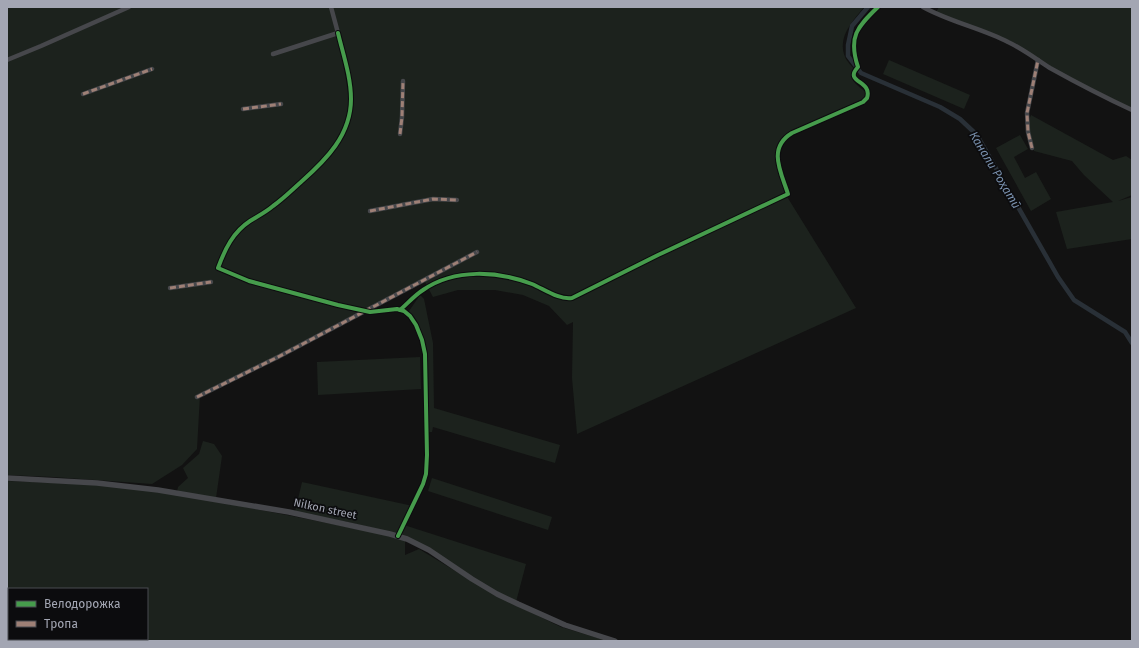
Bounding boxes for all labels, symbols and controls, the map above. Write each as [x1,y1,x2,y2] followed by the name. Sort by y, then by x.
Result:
[966,129,1024,211] water label: Канали Роҳатӣ
[292,496,358,522] street label: Nilkon street
[8,588,148,640] legend
[44,597,120,611] text: Велодорожка
[44,617,78,631] text: Тропа

